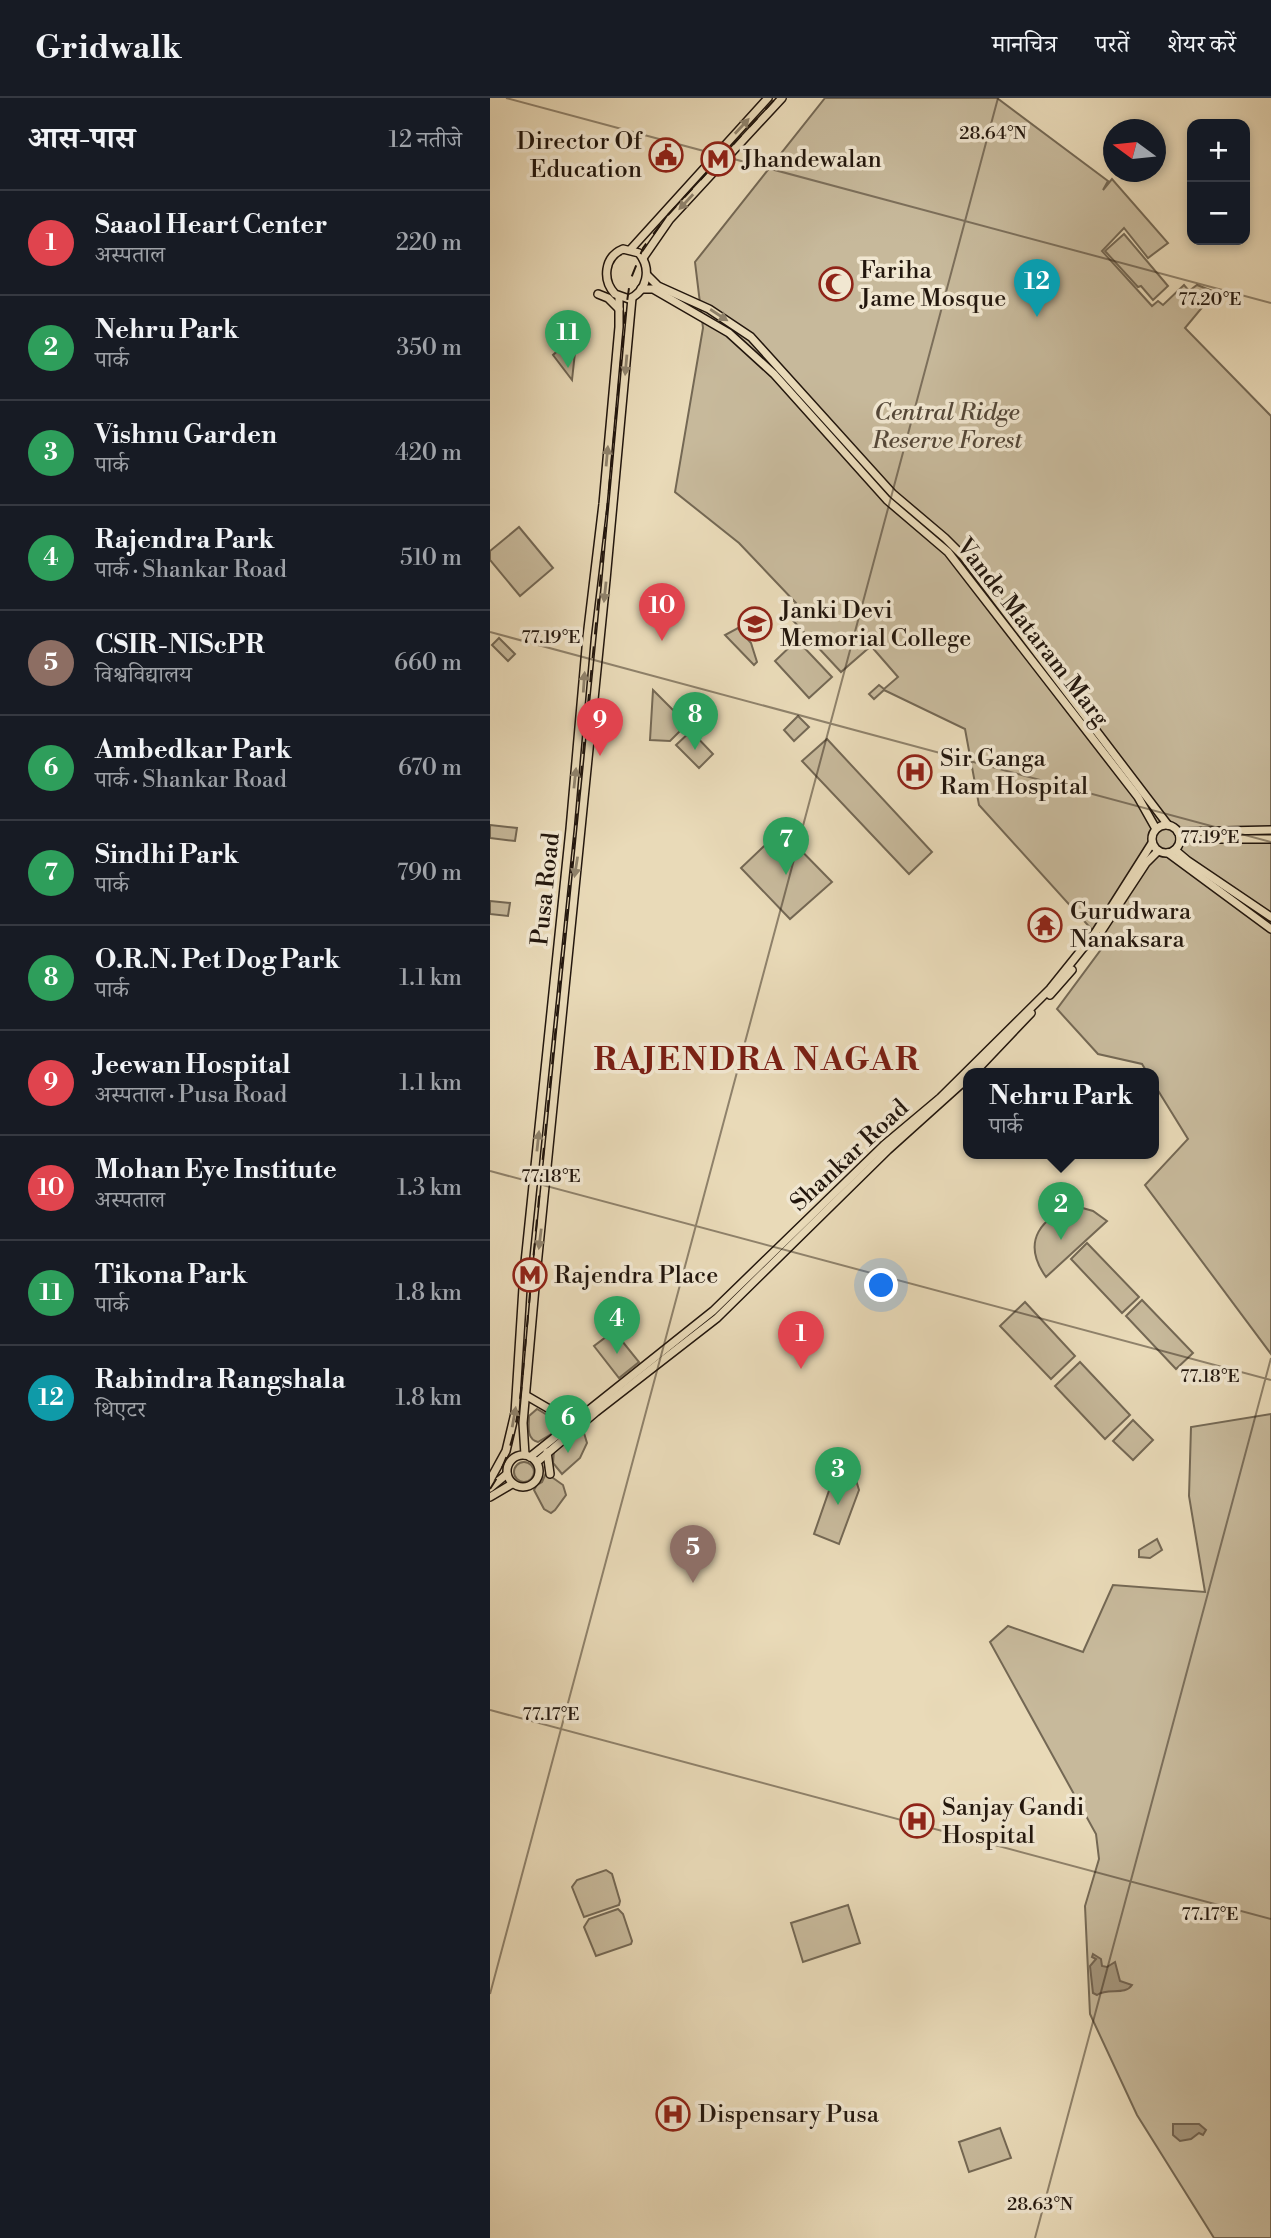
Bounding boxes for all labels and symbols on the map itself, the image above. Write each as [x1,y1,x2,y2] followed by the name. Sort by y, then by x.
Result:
[733,118,749,135] one-way arrow
[1103,119,1166,182] north arrow
[959,122,1027,145] text: 28.64°N
[517,127,643,185] place label: Director Of Education
[647,136,685,174] public building icon: Director Of Education
[699,140,737,178] metro station icon: Jhandewalan
[741,145,882,175] place label: Jhandewalan
[678,193,694,211] one-way arrow
[859,256,1006,314] place label: Fariha Jame Mosque
[1014,259,1060,317] pin: 12
[817,265,855,303] mosque icon: Fariha Jame Mosque
[1179,288,1241,311] text: 77.20°E
[710,308,729,321] one-way arrow
[545,310,591,368] pin: 11
[620,355,631,377] one-way arrow
[871,398,1023,456] park label: Central Ridge Reserve Forest
[602,444,613,466] one-way arrow
[949,532,1115,733] street label: Vande Mataram Marg
[599,581,610,603] one-way arrow
[639,583,685,641] pin: 10
[779,596,971,654] place label: Janki Devi Memorial College
[736,605,774,643] school or university icon: Janki Devi Memorial College
[522,626,581,649] text: 77.19°E
[579,671,590,693] one-way arrow
[672,692,718,750] pin: 8
[577,698,623,756] pin: 9
[940,744,1088,802] place label: Sir Ganga Ram Hospital
[896,753,934,791] hospital icon: Sir Ganga Ram Hospital
[570,766,581,788] one-way arrow
[763,817,809,875] pin: 7
[1181,826,1240,849] text: 77.19°E
[525,831,567,947] street label: Pusa Road
[571,856,582,878] one-way arrow
[1070,897,1192,955] place label: Gurudwara Nanaksara
[1026,906,1064,944] temple icon: Gurudwara Nanaksara
[593,1040,921,1080] district label: RAJENDRA NAGAR
[784,1093,915,1218] street label: Shankar Road
[533,1130,544,1152] one-way arrow
[521,1165,581,1188] text: 77.18°E
[1038,1182,1084,1240] pin: 2
[535,1228,546,1250] one-way arrow
[511,1256,549,1294] metro station icon: Rajendra Place
[554,1261,718,1291] place label: Rajendra Place
[864,1268,898,1302] your location
[594,1296,640,1354] pin: 4
[778,1311,824,1369] pin: 1
[1180,1365,1240,1388] text: 77.18°E
[545,1395,591,1453] pin: 6
[509,1406,520,1428] one-way arrow
[815,1447,861,1505] pin: 3
[670,1525,716,1583] pin: 5
[523,1703,579,1726] text: 77.17°E
[942,1793,1084,1851] place label: Sanjay Gandi Hospital
[898,1802,936,1840] hospital icon: Sanjay Gandi Hospital
[1182,1903,1238,1926] text: 77.17°E
[654,2095,692,2133] hospital icon: Dispensary Pusa
[698,2100,880,2130] place label: Dispensary Pusa
[1007,2193,1074,2216] text: 28.63°N

